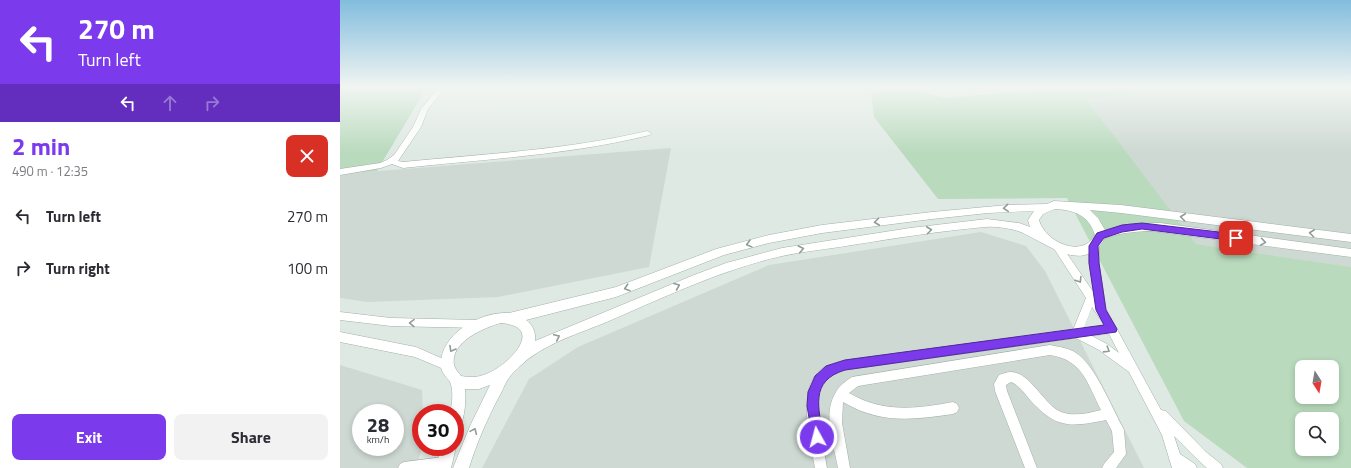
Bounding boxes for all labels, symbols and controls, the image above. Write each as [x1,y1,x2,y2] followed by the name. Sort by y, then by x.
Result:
[78,7,155,50] text: 270 m
[12,16,64,68] icon: left
[78,46,141,73] text: Turn left
[117,92,139,114] icon: left
[159,92,181,114] icon: ahead
[201,92,223,114] icon: right
[12,128,70,164] text: 2 min
[286,135,328,177] button: close
[12,161,88,181] text: 490 m · 12:35
[1003,204,1009,213] one-way arrow
[12,205,34,227] icon: left
[46,205,101,228] text: Turn left
[287,205,328,228] text: 270 m
[1180,213,1186,222] one-way arrow
[874,217,880,226] one-way arrow
[1219,221,1253,255] pin
[926,226,932,235] one-way arrow
[1225,227,1247,249] icon: arrive
[1309,229,1315,238] one-way arrow
[1260,237,1267,246] one-way arrow
[746,239,752,247] one-way arrow
[798,245,804,253] one-way arrow
[12,257,34,279] icon: right
[46,257,110,280] text: Turn right
[287,257,328,280] text: 100 m
[1074,275,1081,282] one-way arrow
[624,283,631,292] one-way arrow
[673,283,680,291] one-way arrow
[409,319,415,327] one-way arrow
[552,334,560,342] one-way arrow
[449,345,456,352] one-way arrow
[1102,345,1109,352] one-way arrow
[1295,360,1339,404] north arrow
[1295,360,1339,456] map controls
[412,404,464,456] speed limit sign: 30
[367,409,389,440] text: 28
[1295,412,1339,456] button: search
[12,414,166,460] button: Exit
[174,414,328,460] button: Share
[796,416,838,458] position arrow
[469,428,477,436] one-way arrow
[367,432,389,447] text: km/h

